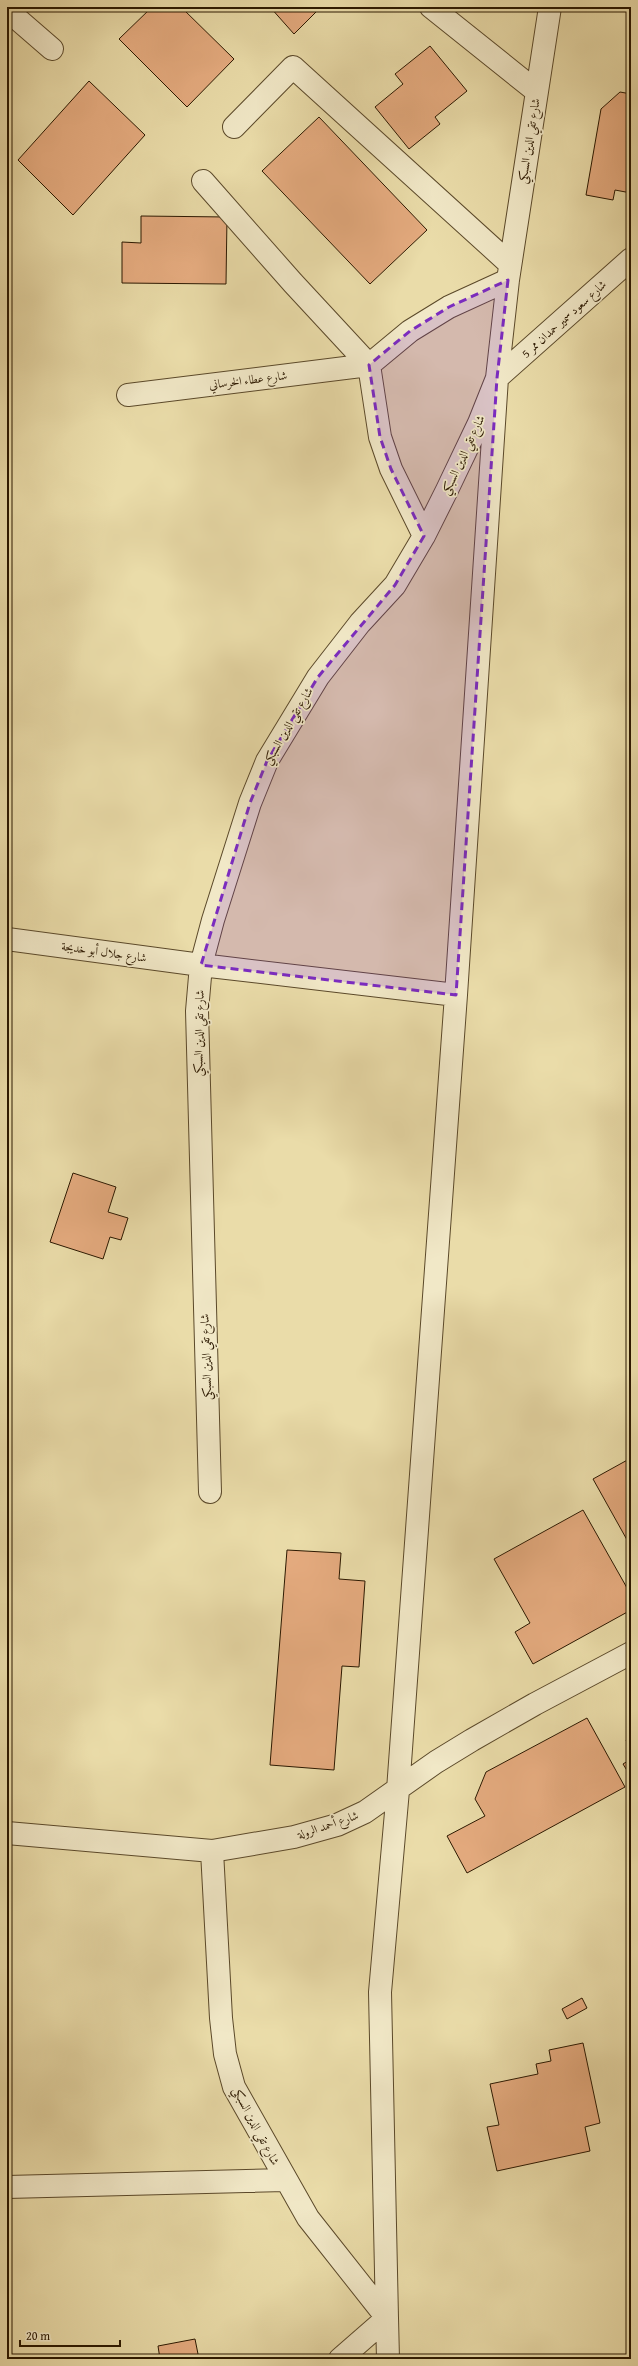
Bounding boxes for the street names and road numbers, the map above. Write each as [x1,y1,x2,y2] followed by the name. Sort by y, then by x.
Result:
[513,97,548,186] street label: شارع تقي الدين السبكي
[517,276,612,364] street label: شارع سعود سمير حمدان ممر 5
[208,366,288,396] street label: شارع عطاء الخرساني
[437,412,492,499] street label: شارع تقي الدين السبكي
[259,684,320,769] street label: شارع تقي الدين السبكي
[60,937,148,969] street label: شارع جلال أبو خديجة
[189,989,212,1076] street label: شارع تقي الدين السبكي
[195,1313,220,1401] street label: شارع تقي الدين السبكي
[294,1806,362,1846] street label: شارع أحمد الرولة
[225,2084,284,2170] street label: شارع تقي الدين السبكي

